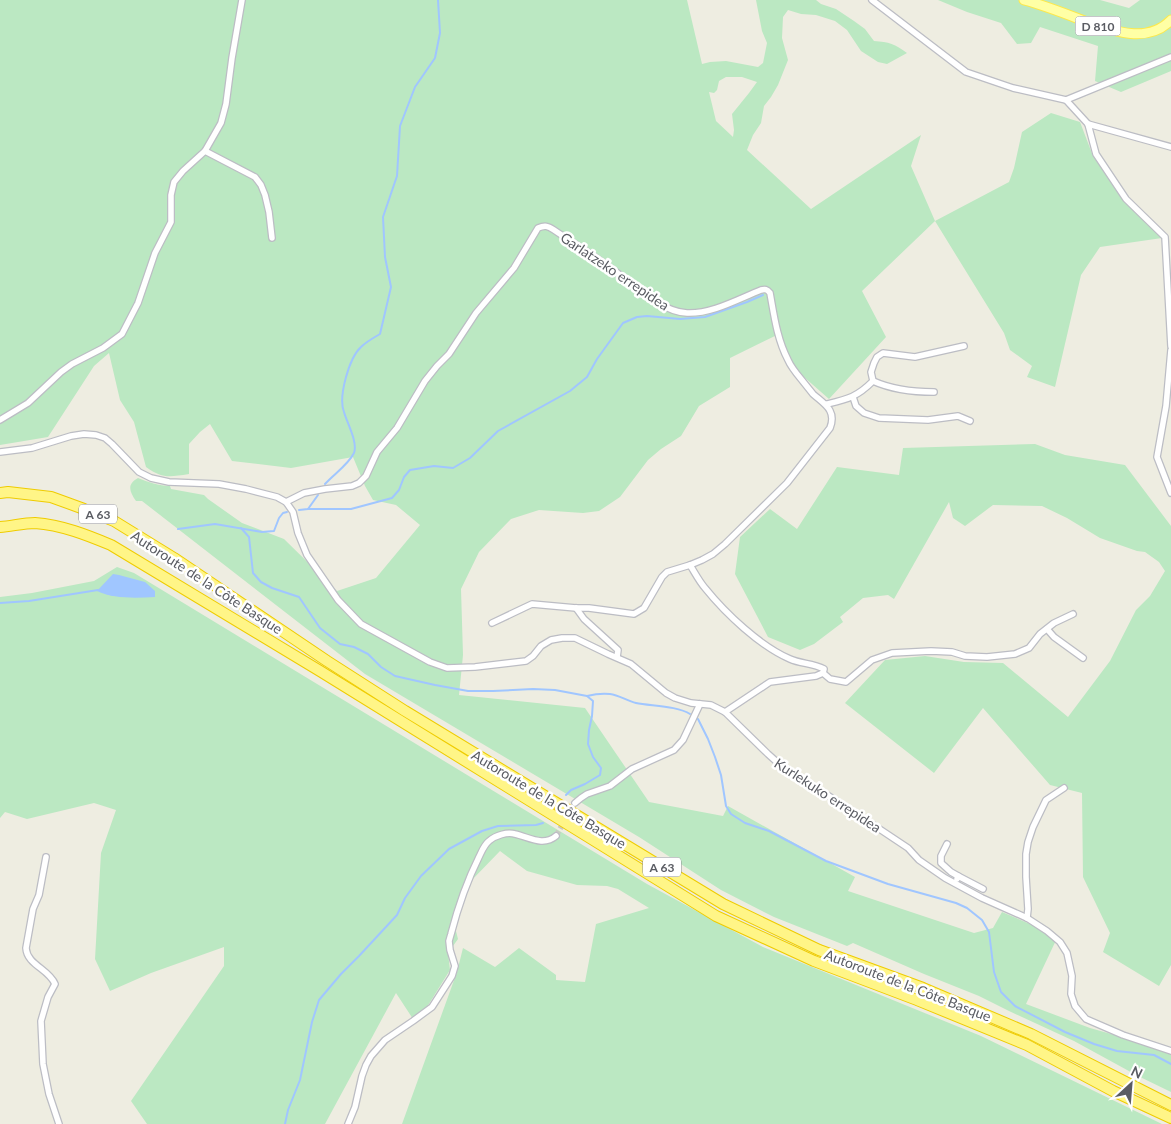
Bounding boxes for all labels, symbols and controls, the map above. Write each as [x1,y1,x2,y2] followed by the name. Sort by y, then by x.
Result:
[1076,16,1120,36] road number: D 810
[557,228,673,314] street label: Garlatzeko errepidea
[79,504,117,524] road number: A 63
[128,527,286,637] street label: Autoroute de la Côte Basque
[469,746,629,852] street label: Autoroute de la Côte Basque
[771,754,885,836] street label: Kurlekuko errepidea
[643,858,681,876] road number: A 63
[822,945,994,1025] street label: Autoroute de la Côte Basque
[1106,1059,1156,1109] north arrow
[1128,1062,1145,1082] text: N

